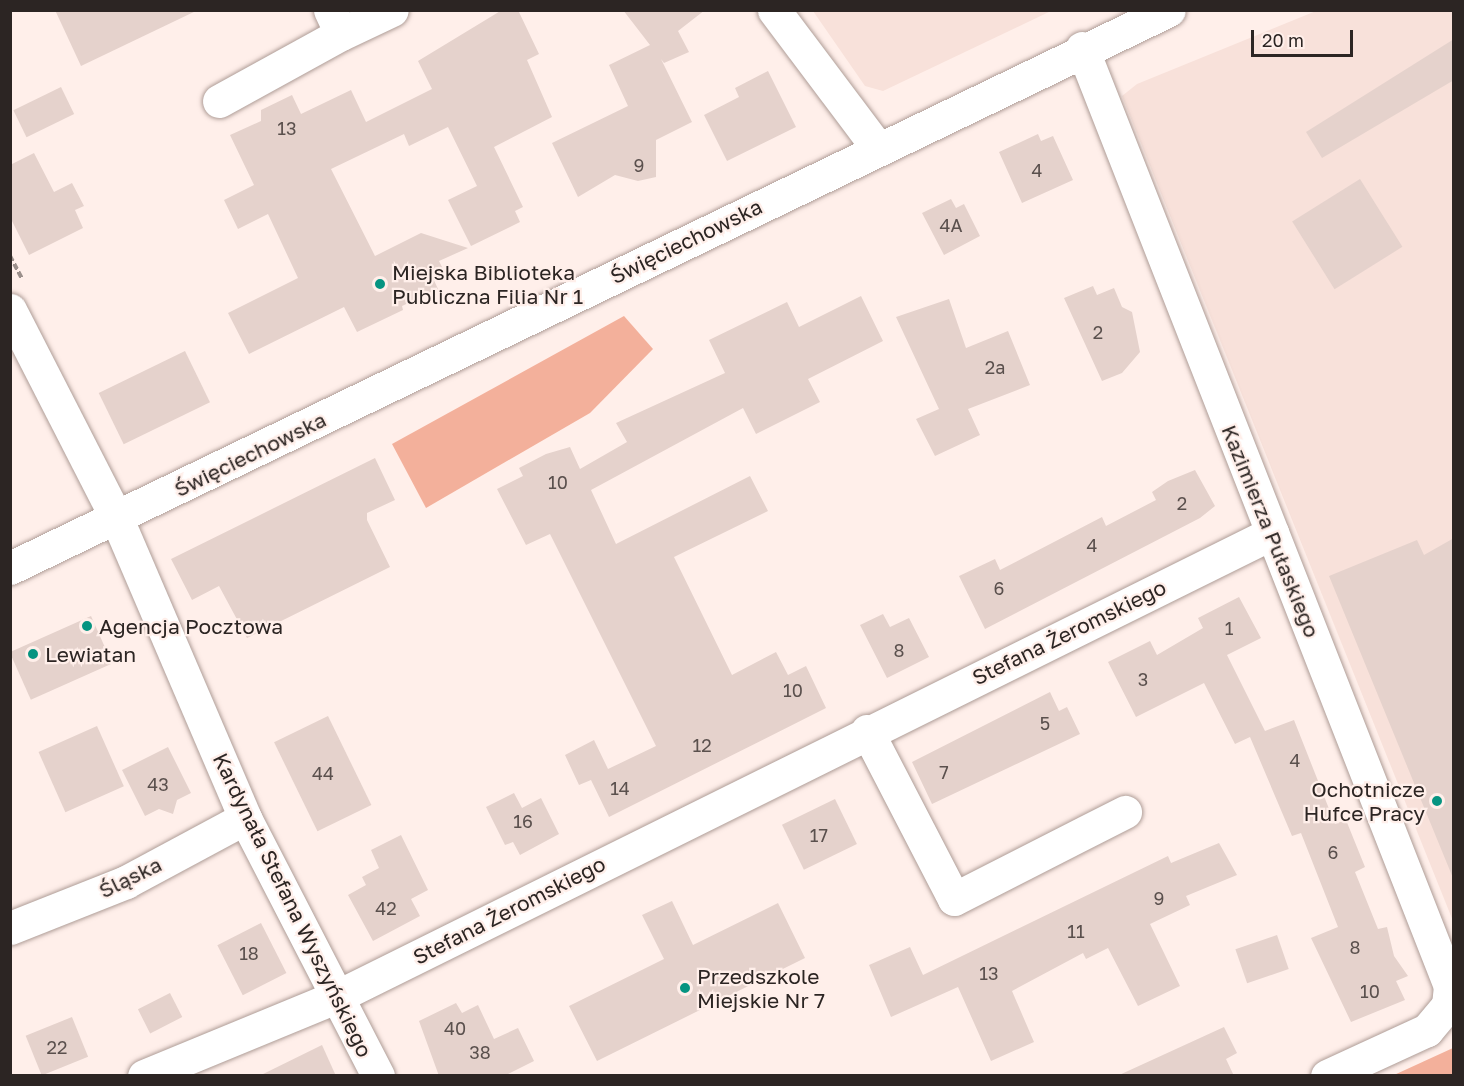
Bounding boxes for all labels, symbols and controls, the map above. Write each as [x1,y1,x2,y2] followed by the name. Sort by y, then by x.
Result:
[1254,18,1356,56] scale bar
[1262,29,1304,51] text: 20 m
[277,117,297,139] house number: 13
[634,154,644,176] house number: 9
[1032,159,1042,181] house number: 4
[606,193,766,289] street label: Święciechowska
[939,214,963,236] house number: 4A
[392,259,583,309] place label: Miejska Biblioteka Publiczna Filia Nr 1
[373,277,387,291] marker: Miejska Biblioteka Publiczna Filia Nr 1
[1093,321,1103,343] house number: 2
[985,356,1005,378] house number: 2a
[170,406,330,502] street label: Święciechowska
[1217,421,1325,641] street label: Kazimierza Pułaskiego
[548,471,568,493] house number: 10
[1177,492,1187,514] house number: 2
[1087,534,1097,556] house number: 4
[968,574,1170,690] street label: Stefana Żeromskiego
[994,577,1004,599] house number: 6
[99,613,283,639] place label: Agencja Pocztowa
[1225,617,1233,639] house number: 1
[80,619,94,633] marker: Agencja Pocztowa
[894,639,904,661] house number: 8
[45,641,136,667] place label: Lewiatan
[26,647,40,661] marker: Lewiatan
[1138,668,1148,690] house number: 3
[783,679,803,701] house number: 10
[1040,712,1050,734] house number: 5
[692,734,712,756] house number: 12
[208,749,378,1061] street label: Kardynała Stefana Wyszyńskiego
[1290,749,1300,771] house number: 4
[939,761,949,783] house number: 7
[312,762,334,784] house number: 44
[147,773,169,795] house number: 43
[1304,776,1425,826] place label: Ochotnicze Hufce Pracy
[610,777,630,799] house number: 14
[1430,794,1444,808] marker: Ochotnicze Hufce Pracy
[513,810,533,832] house number: 16
[810,824,828,846] house number: 17
[1328,841,1338,863] house number: 6
[95,851,165,903] street label: Śląska
[409,851,609,969] street label: Stefana Żeromskiego
[1154,887,1164,909] house number: 9
[375,897,397,919] house number: 42
[1067,920,1085,942] house number: 11
[1350,936,1360,958] house number: 8
[239,942,259,964] house number: 18
[979,962,999,984] house number: 13
[697,963,825,1013] place label: Przedszkole Miejskie Nr 7
[1360,980,1380,1002] house number: 10
[678,981,692,995] marker: Przedszkole Miejskie Nr 7
[444,1017,466,1039] house number: 40
[47,1036,67,1058] house number: 22
[469,1041,491,1063] house number: 38

